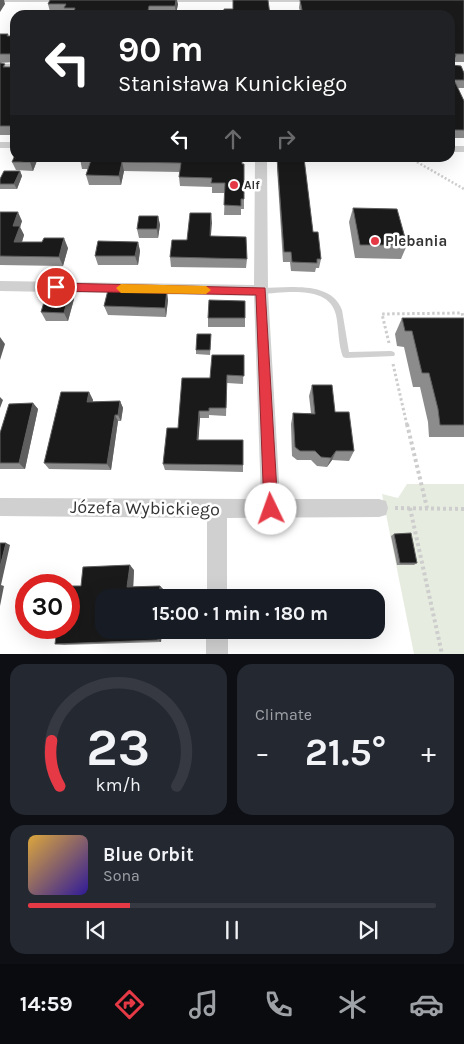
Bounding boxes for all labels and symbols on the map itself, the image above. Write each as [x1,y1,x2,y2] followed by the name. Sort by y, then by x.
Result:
[244,178,260,192] place label: Alf
[228,179,240,191] marker: Alf
[385,232,447,250] place label: Plebania
[369,235,381,247] marker: Plebania
[35,266,77,308] pin
[244,482,296,534] position arrow
[70,496,220,520] street label: Józefa Wybickiego
[15,574,80,639] speed limit sign: 30

